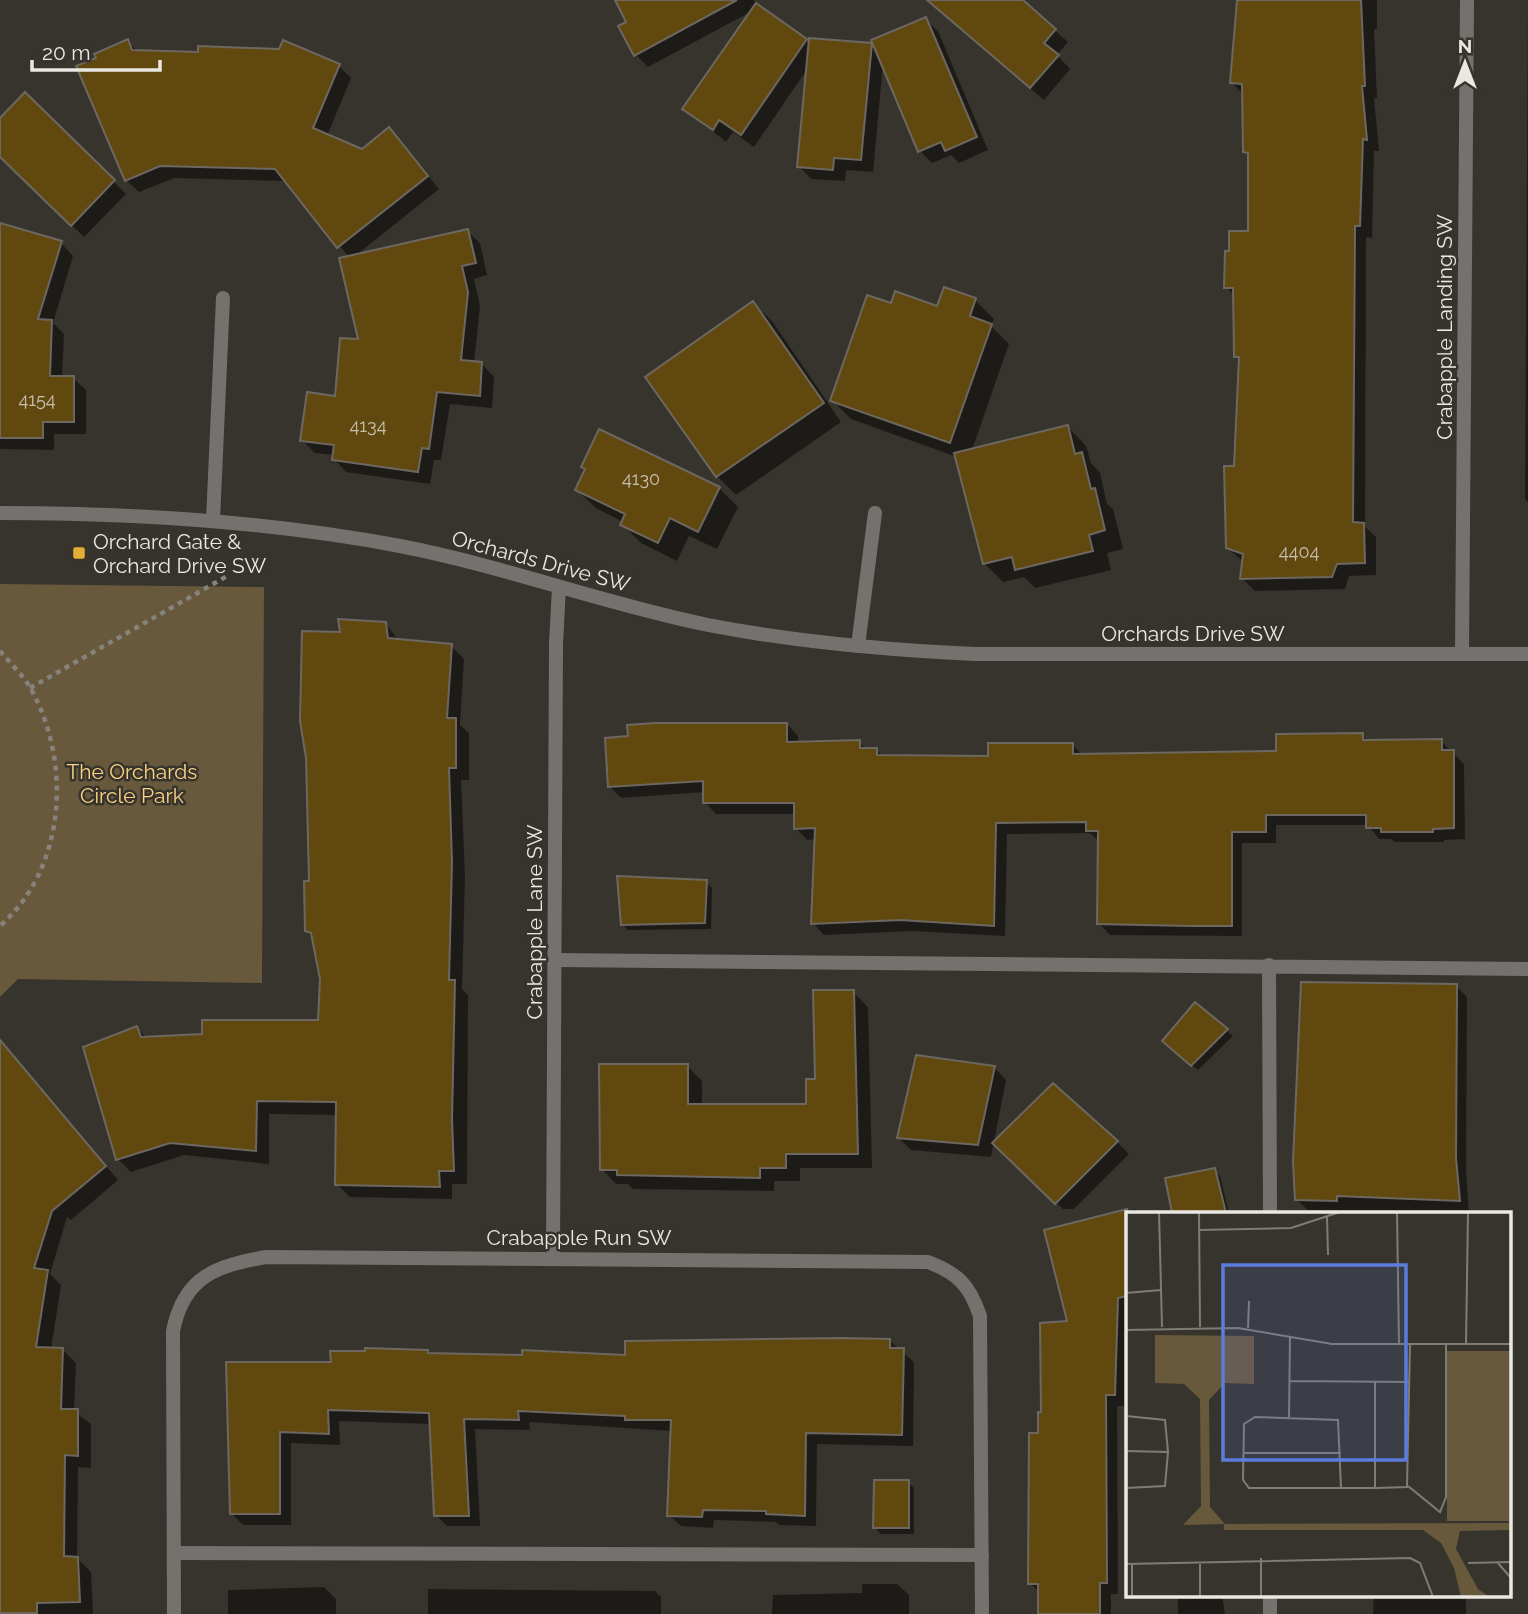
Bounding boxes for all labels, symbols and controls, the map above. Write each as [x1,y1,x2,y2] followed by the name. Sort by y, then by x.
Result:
[32,28,159,72] scale bar
[1430,28,1500,98] north arrow
[1458,35,1472,57] text: N
[42,40,90,65] text: 20 m
[1432,214,1457,440] street label: Crabapple Landing SW
[18,389,56,410] house number: 4154
[350,415,387,436] house number: 4134
[622,468,660,489] house number: 4130
[449,525,633,597] street label: Orchards Drive SW
[93,529,266,578] place label: Orchard Gate & Orchard Drive SW
[1279,541,1319,562] house number: 4404
[71,545,87,561] marker: Orchard Gate & Orchard Drive SW
[1101,621,1285,646] street label: Orchards Drive SW
[67,759,197,808] park label: The Orchards Circle Park
[522,825,547,1019] street label: Crabapple Lane SW
[1126,1212,1510,1596] inset map
[487,1225,671,1250] street label: Crabapple Run SW

